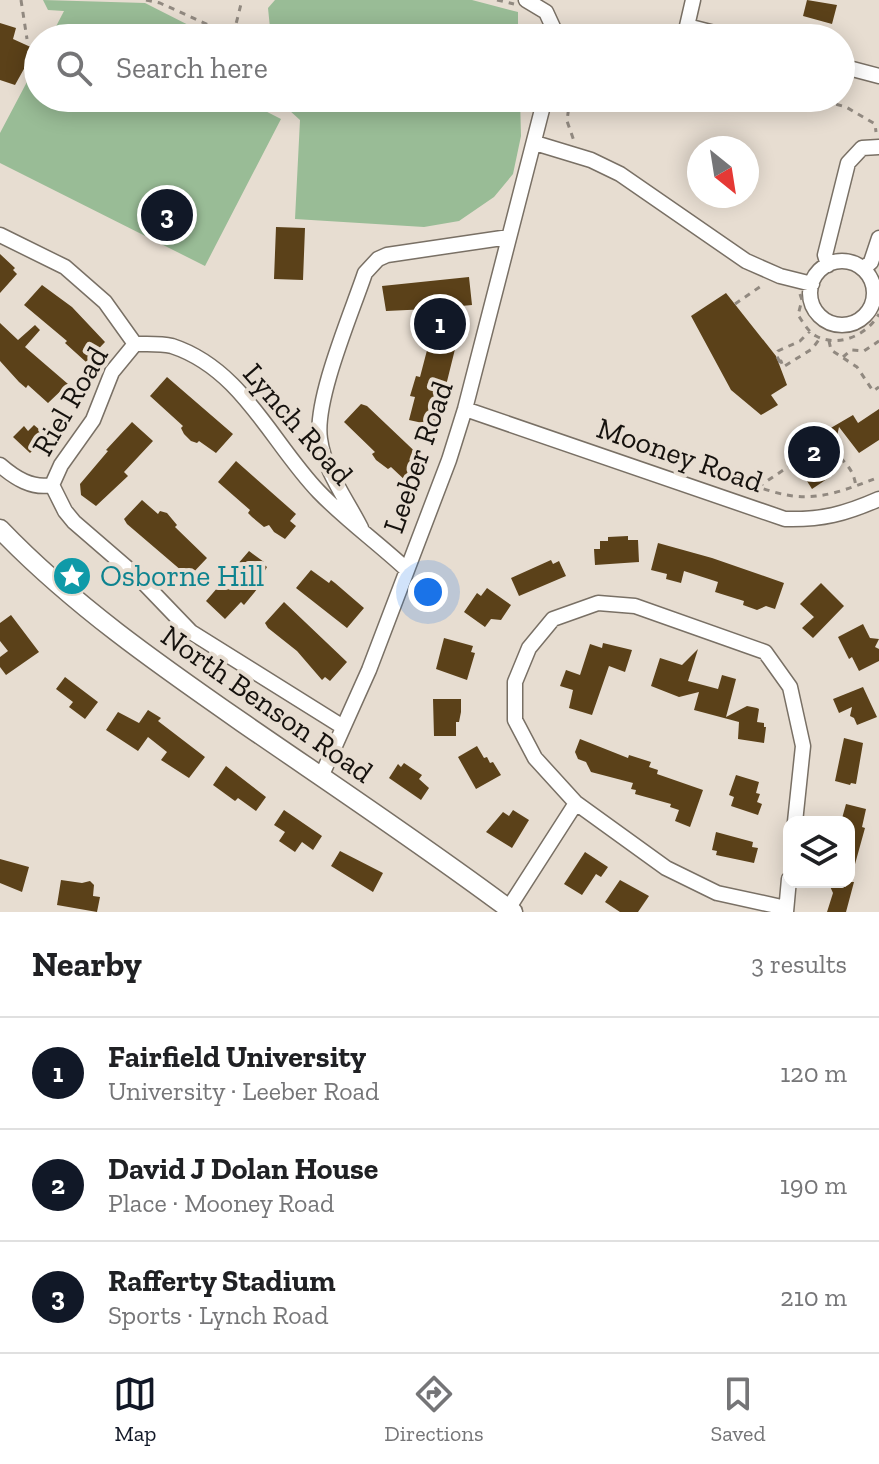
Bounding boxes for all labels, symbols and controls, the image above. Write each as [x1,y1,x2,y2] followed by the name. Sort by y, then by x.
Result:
[24,24,855,112] search box
[52,46,96,90] icon: search
[116,50,268,86] text: Search here
[687,136,759,208] north arrow
[141,185,193,245] pin: 3
[414,294,466,354] pin: 1
[24,339,116,462] street label: Riel Road
[235,356,361,493] street label: Lynch Road
[375,376,461,538] street label: Leeber Road
[592,410,768,500] street label: Mooney Road
[788,422,840,482] pin: 2
[51,555,93,597] place icon: Osborne Hill
[100,558,264,594] place label: Osborne Hill
[408,572,448,612] your location
[154,617,380,791] street label: North Benson Road
[783,816,855,888] map controls
[783,816,855,888] button: layers
[32,944,142,985] text: Nearby
[751,948,847,980] text: 3 results
[108,1039,366,1075] text: Fairfield University
[53,1057,63,1089] text: 1
[780,1057,847,1089] text: 120 m
[108,1075,379,1107] text: University · Leeber Road
[108,1151,378,1187] text: David J Dolan House
[51,1169,65,1201] text: 2
[780,1169,847,1201] text: 190 m
[108,1187,334,1219] text: Place · Mooney Road
[108,1263,335,1299] text: Rafferty Stadium
[51,1281,65,1313] text: 3
[780,1281,847,1313] text: 210 m
[108,1299,328,1331] text: Sports · Lynch Road
[113,1372,157,1447] tab: Map
[384,1372,484,1447] tab: Directions
[710,1372,766,1447] tab: Saved

